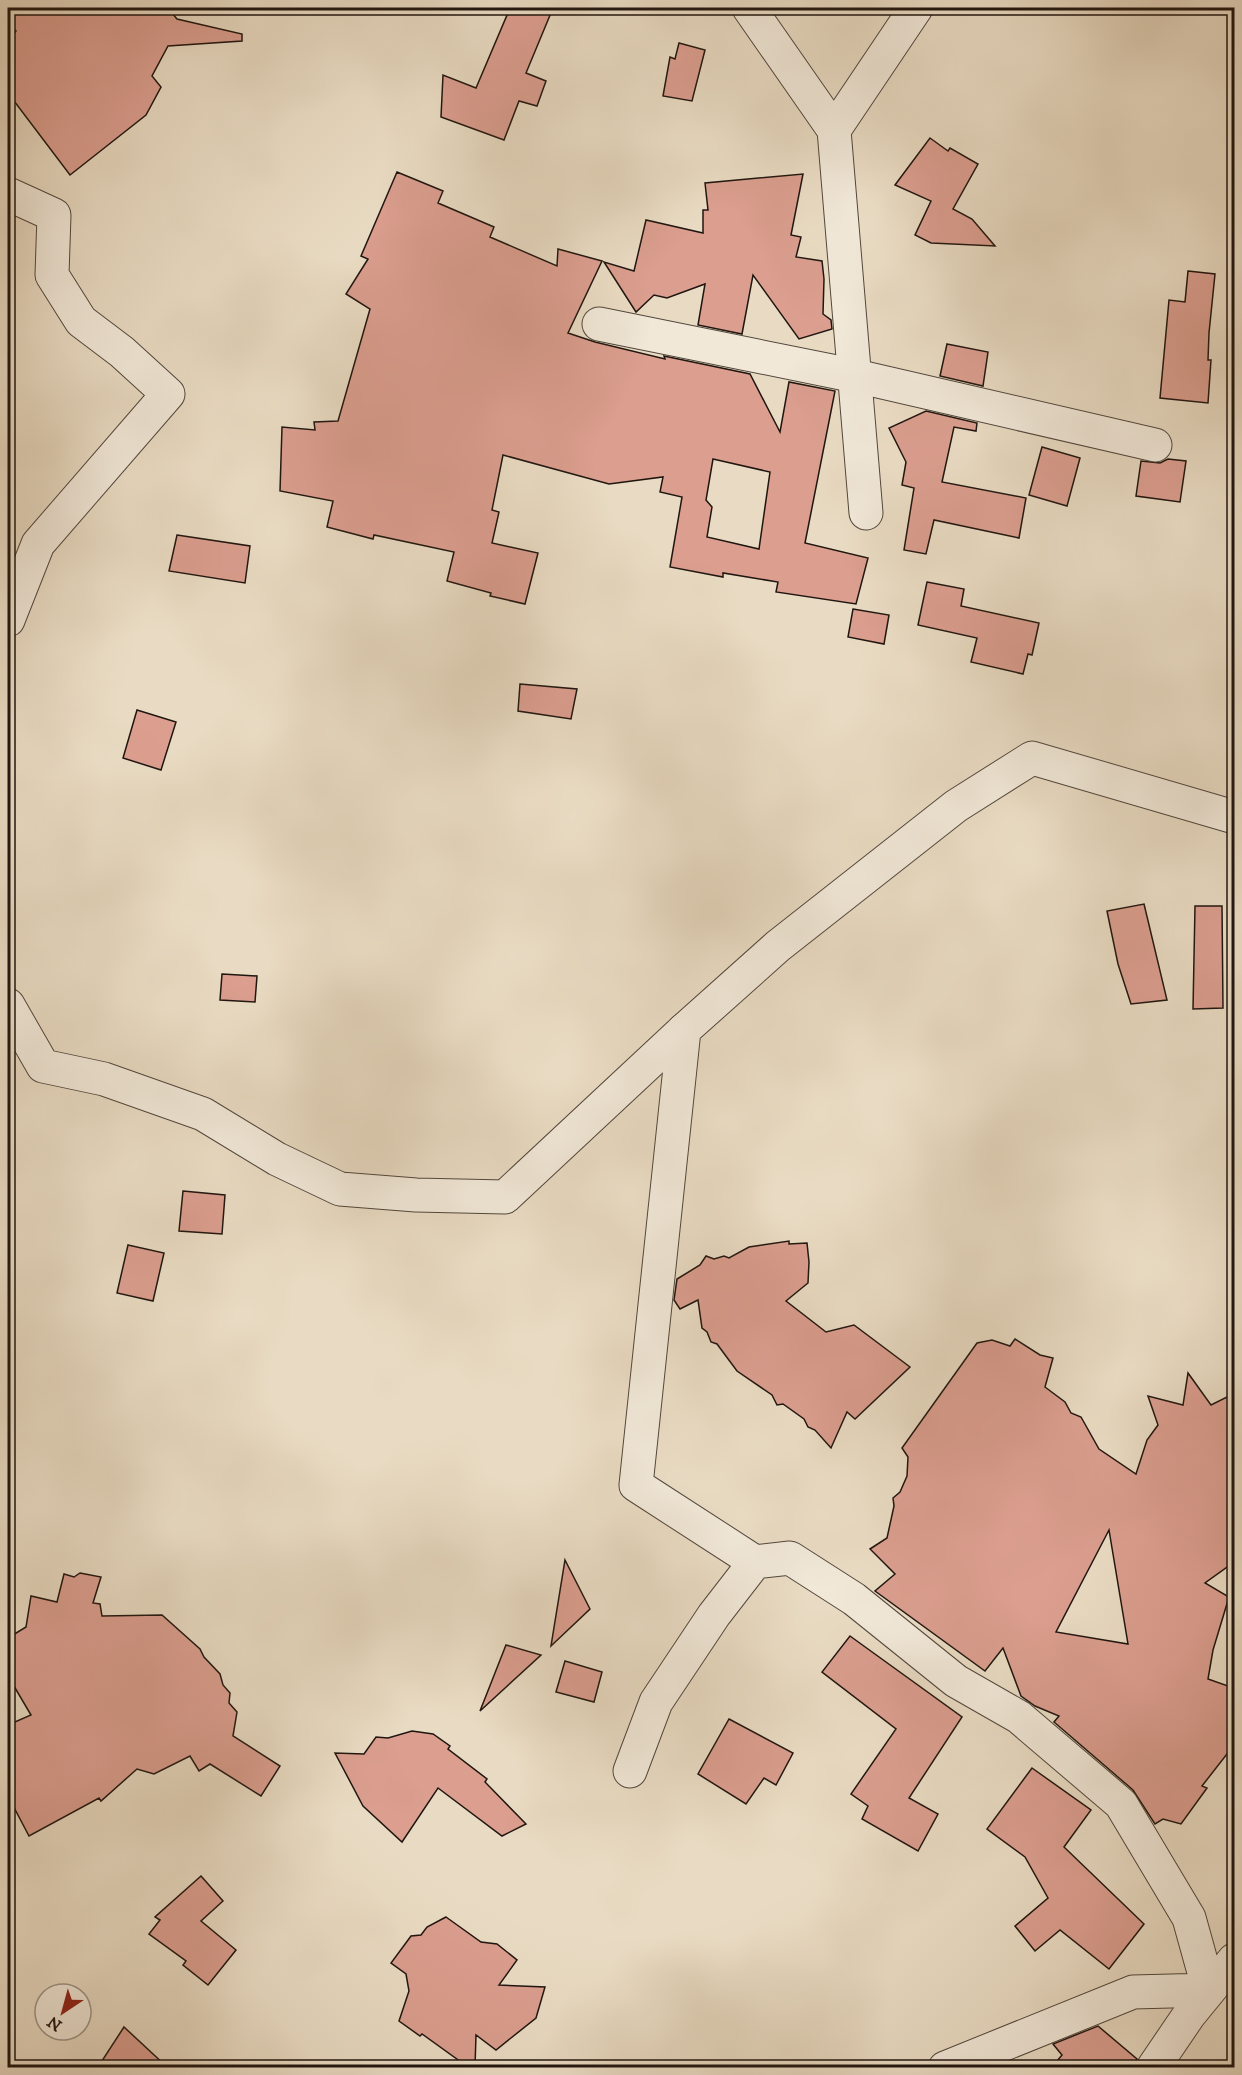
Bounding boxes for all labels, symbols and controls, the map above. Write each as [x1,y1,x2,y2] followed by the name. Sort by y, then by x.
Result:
[33,1982,93,2042] north arrow
[44,2011,66,2035] text: N

